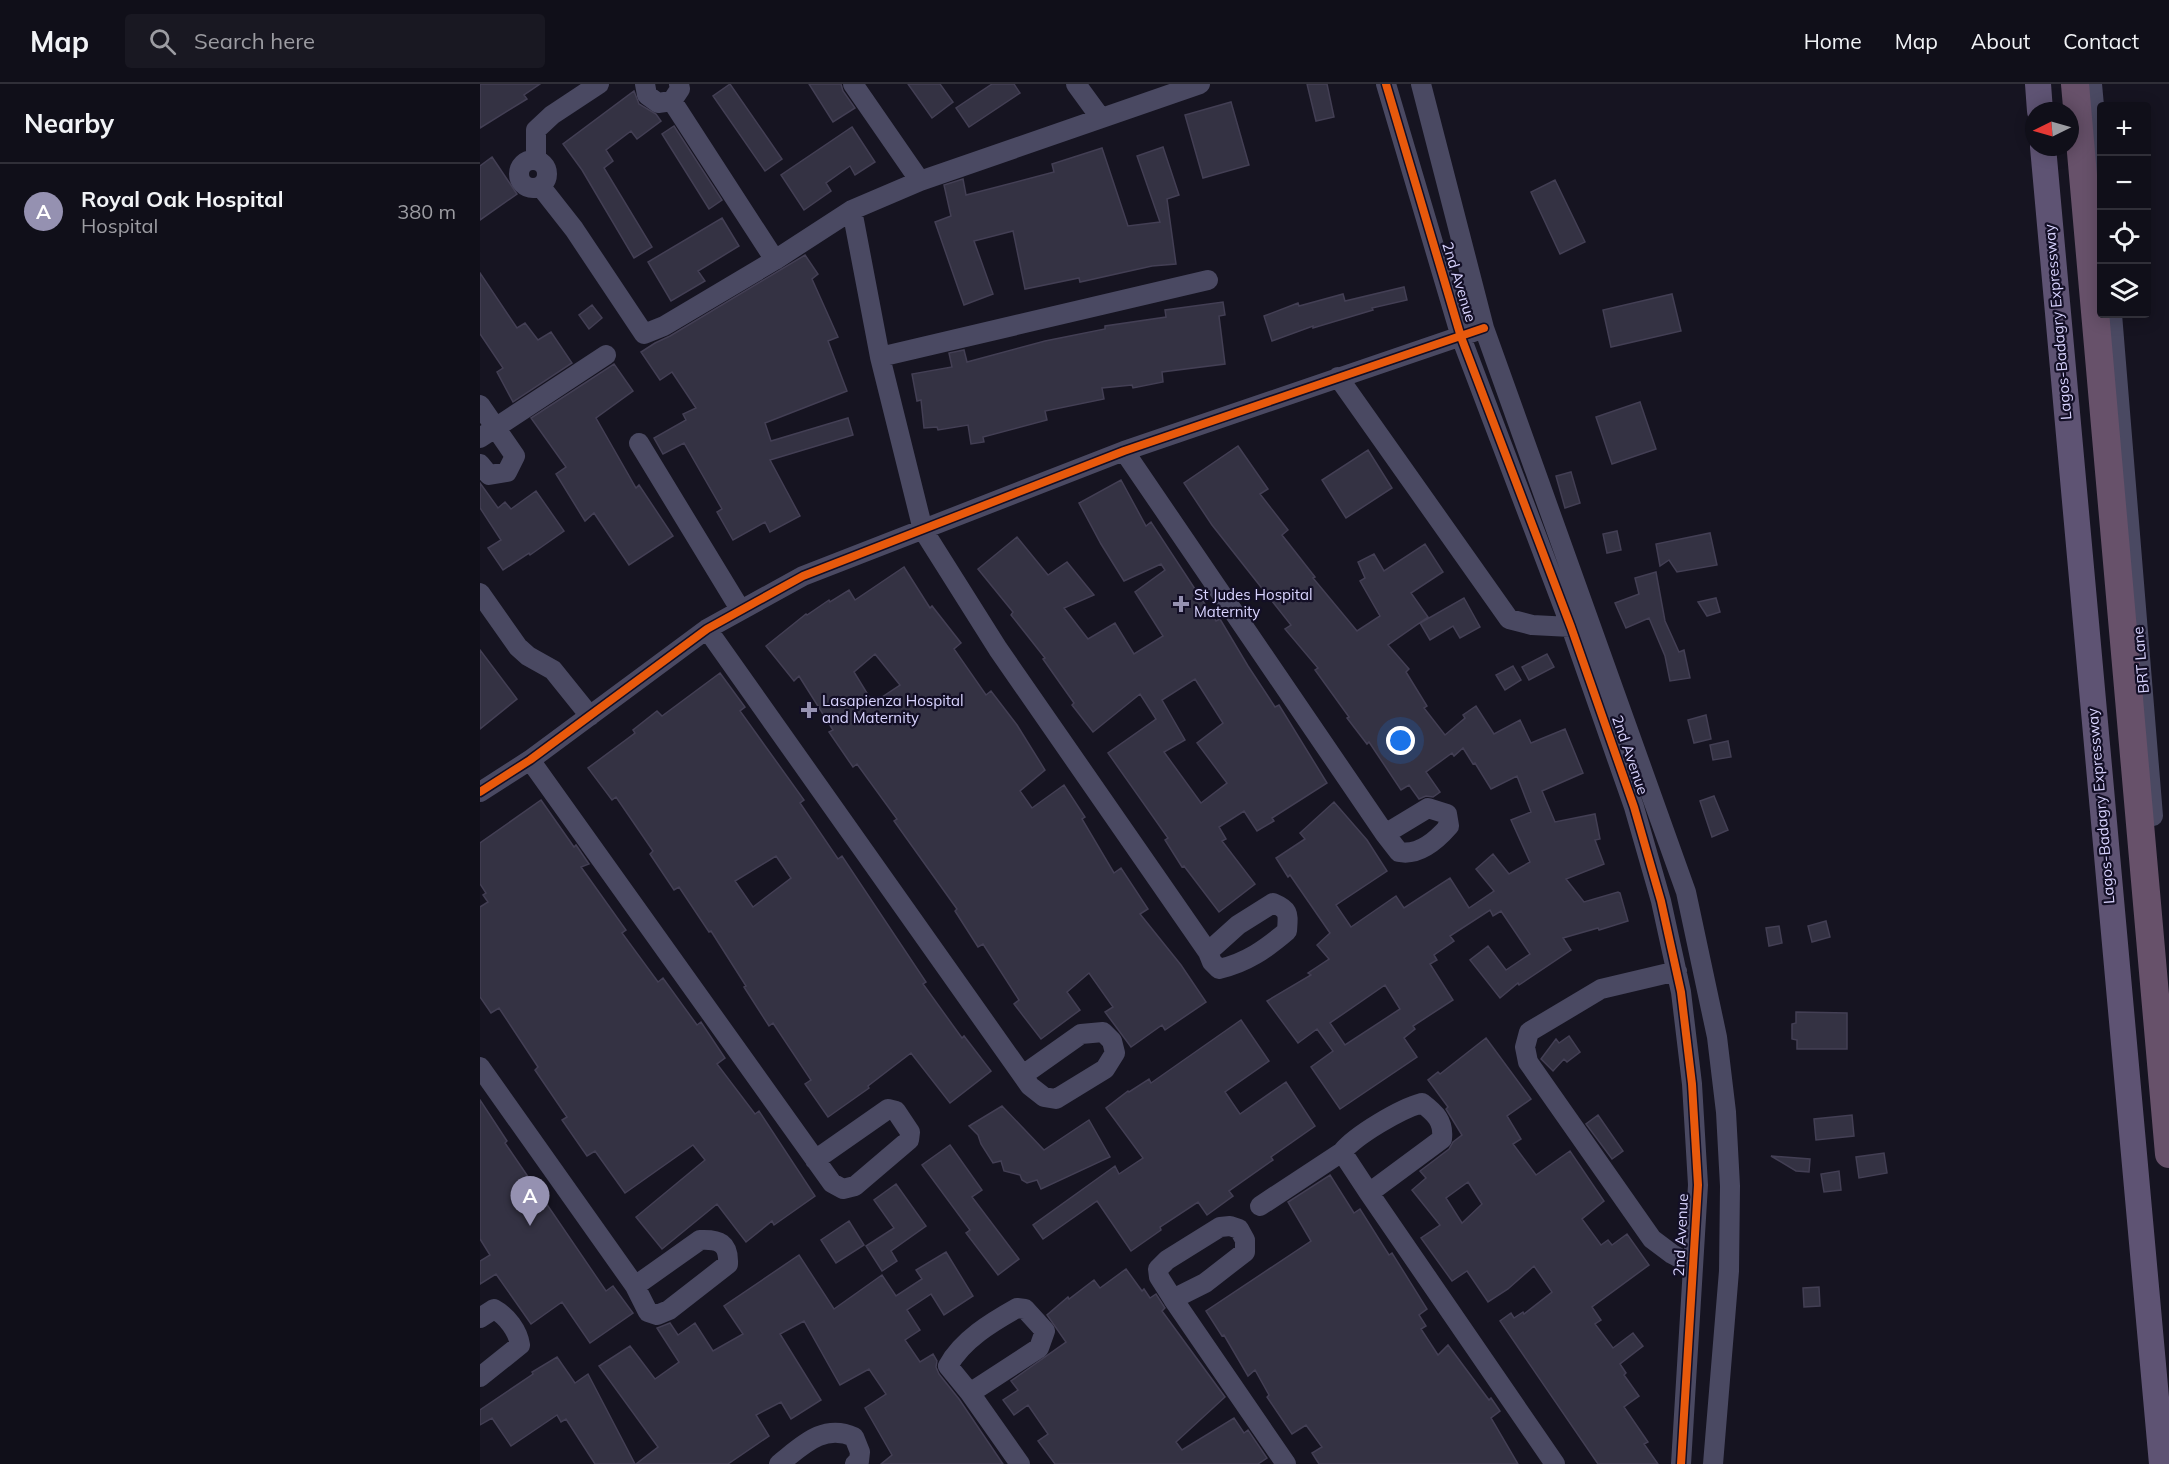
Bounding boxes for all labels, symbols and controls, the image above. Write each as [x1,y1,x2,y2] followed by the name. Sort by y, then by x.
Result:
[125,14,545,68] search box
[30,24,89,59] text: Map
[146,25,179,58] icon: search
[194,27,315,55] text: Search here
[1804,28,1862,54] text: Home
[1895,28,1938,54] text: Map
[1971,28,2030,54] text: About
[2063,28,2139,54] text: Contact
[2025,102,2079,156] north arrow
[2097,102,2151,318] map controls
[2097,102,2151,156] button: +
[24,107,114,140] text: Nearby
[2097,156,2151,210] button: −
[81,185,283,213] text: Royal Oak Hospital
[36,199,51,224] text: A
[397,199,456,224] text: 380 m
[2097,210,2151,264] button: locate
[81,213,158,238] text: Hospital
[2039,223,2076,421] street label: Lagos-Badagry Expressway
[1438,239,1481,324] street label: 2nd Avenue
[2097,264,2151,318] button: layers
[1194,585,1312,621] place label: St Judes Hospital Maternity
[1172,595,1190,613] marker: St Judes Hospital Maternity
[2128,626,2153,694] street label: BRT Lane
[822,691,964,727] place label: Lasapienza Hospital and Maternity
[800,701,818,719] marker: Lasapienza Hospital and Maternity
[2082,707,2119,905] street label: Lagos-Badagry Expressway
[1608,713,1653,797] street label: 2nd Avenue
[1386,726,1415,755] your location
[511,1176,550,1226] pin: A
[1669,1193,1692,1277] street label: 2nd Avenue

